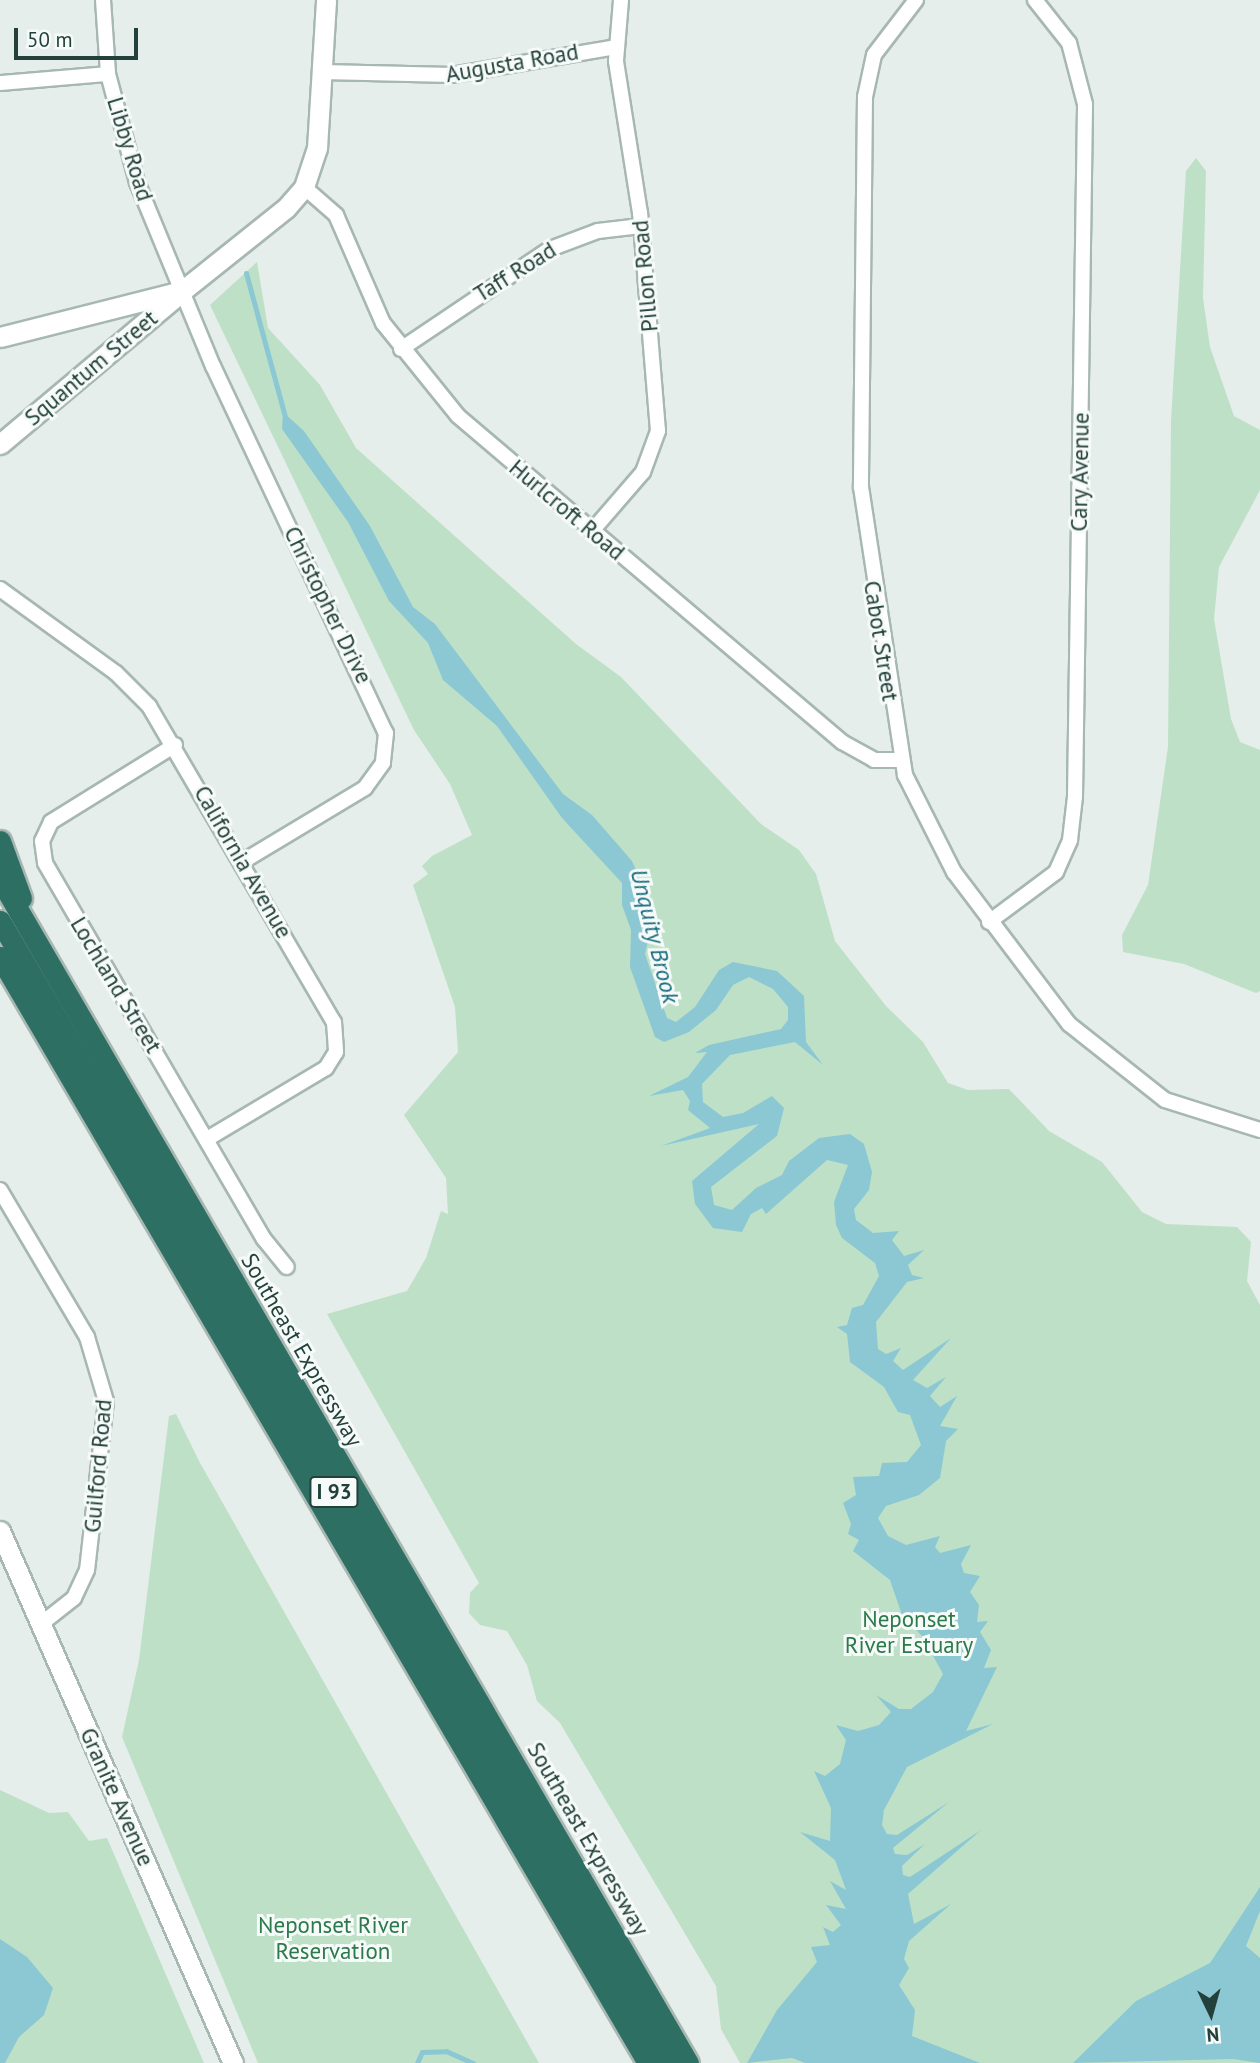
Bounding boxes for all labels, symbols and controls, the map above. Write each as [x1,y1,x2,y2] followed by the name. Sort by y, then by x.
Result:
[18,14,142,58] scale bar
[27,26,73,53] text: 50 m
[443,38,581,88] street label: Augusta Road
[101,93,159,205] street label: Libby Road
[626,219,664,333] street label: Pillon Road
[469,236,561,308] street label: Taff Road
[19,304,163,432] street label: Squantum Street
[1065,411,1095,533] street label: Cary Avenue
[504,454,630,566] street label: Hurlcroft Road
[278,522,378,688] street label: Christopher Drive
[858,579,904,703] street label: Cabot Street
[188,780,298,944] street label: California Avenue
[624,865,686,1007] water label: Unquity Brook
[65,912,167,1058] street label: Lochland Street
[235,1248,369,1452] street label: Southeast Expressway
[78,1398,118,1534] street label: Guilford Road
[308,1474,360,1510] road number: I 93
[845,1605,973,1659] park label: Neponset River Estuary
[74,1723,160,1871] street label: Granite Avenue
[521,1737,655,1941] street label: Southeast Expressway
[258,1911,408,1965] park label: Neponset River Reservation
[1176,1979,1246,2049] north arrow
[1206,2022,1220,2047] text: N

